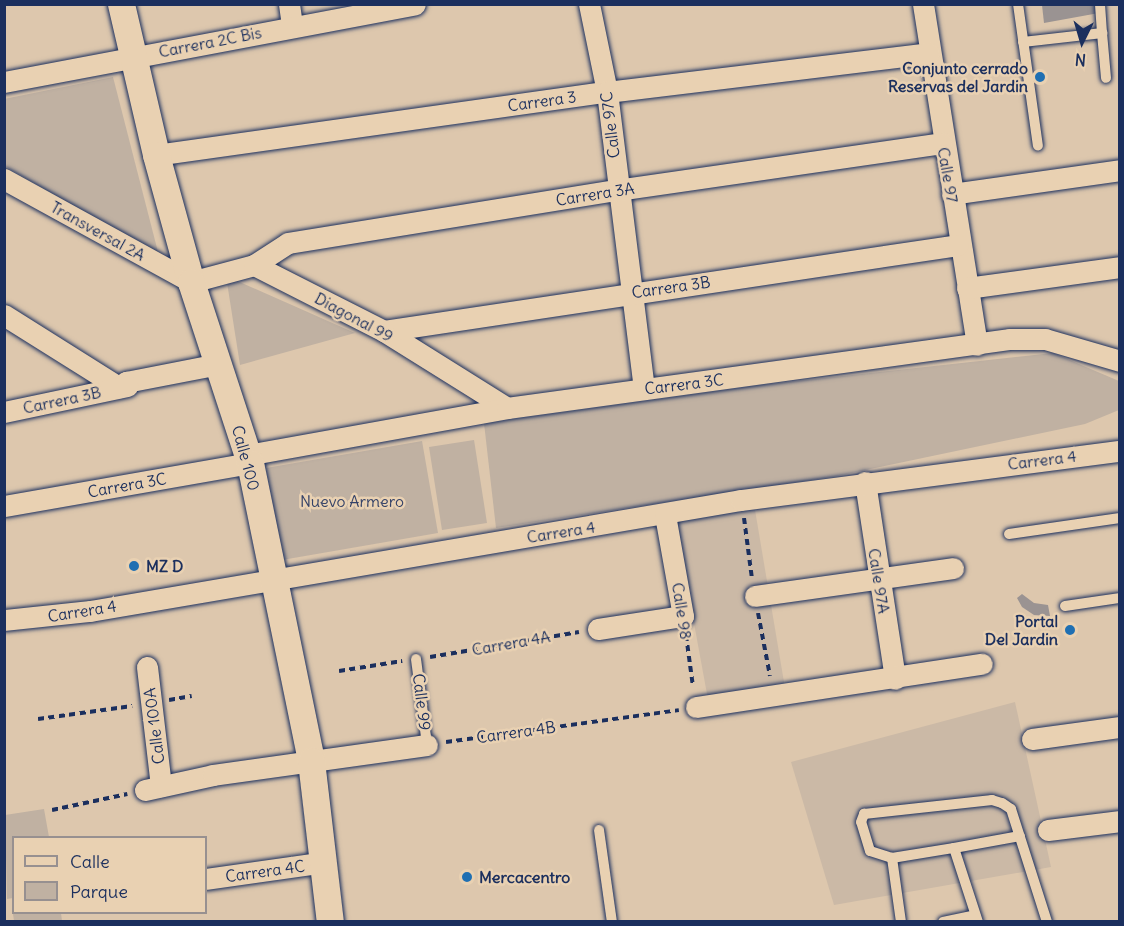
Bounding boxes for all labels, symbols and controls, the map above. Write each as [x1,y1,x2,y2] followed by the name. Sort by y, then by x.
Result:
[1052,12,1112,72] north arrow
[157,23,263,61] street label: Carrera 2C Bis
[1074,49,1087,70] text: N
[888,58,1028,96] place label: Conjunto cerrado Reservas del Jardin
[1033,70,1047,84] marker: Conjunto cerrado Reservas del Jardin
[506,87,578,115] street label: Carrera 3
[596,91,624,159] street label: Calle 97C
[934,146,962,204] street label: Calle 97
[554,178,636,210] street label: Carrera 3A
[47,197,149,265] street label: Transversal 2A
[630,272,712,302] street label: Carrera 3B
[311,288,397,346] street label: Diagonal 99
[643,370,725,398] street label: Carrera 3C
[21,382,103,418] street label: Carrera 3B
[228,423,264,493] street label: Calle 100
[1006,446,1078,474] street label: Carrera 4
[86,469,168,501] street label: Carrera 3C
[300,491,404,511] park label: Nuevo Armero
[525,517,597,547] street label: Carrera 4
[864,547,894,615] street label: Calle 97A
[146,556,183,576] place label: MZ D
[127,559,141,573] marker: MZ D
[668,581,696,641] street label: Calle 98
[46,596,118,626] street label: Carrera 4
[985,611,1058,649] place label: Portal Del Jardin
[1063,623,1077,637] marker: Portal Del Jardin
[470,627,552,659] street label: Carrera 4A
[409,672,435,732] street label: Calle 99
[140,687,168,765] street label: Calle 100A
[475,717,557,747] street label: Carrera 4B
[12,836,207,914] legend
[70,850,110,873] text: Calle
[224,856,306,886] street label: Carrera 4C
[479,867,570,887] place label: Mercacentro
[460,870,474,884] marker: Mercacentro
[70,880,128,903] text: Parque

